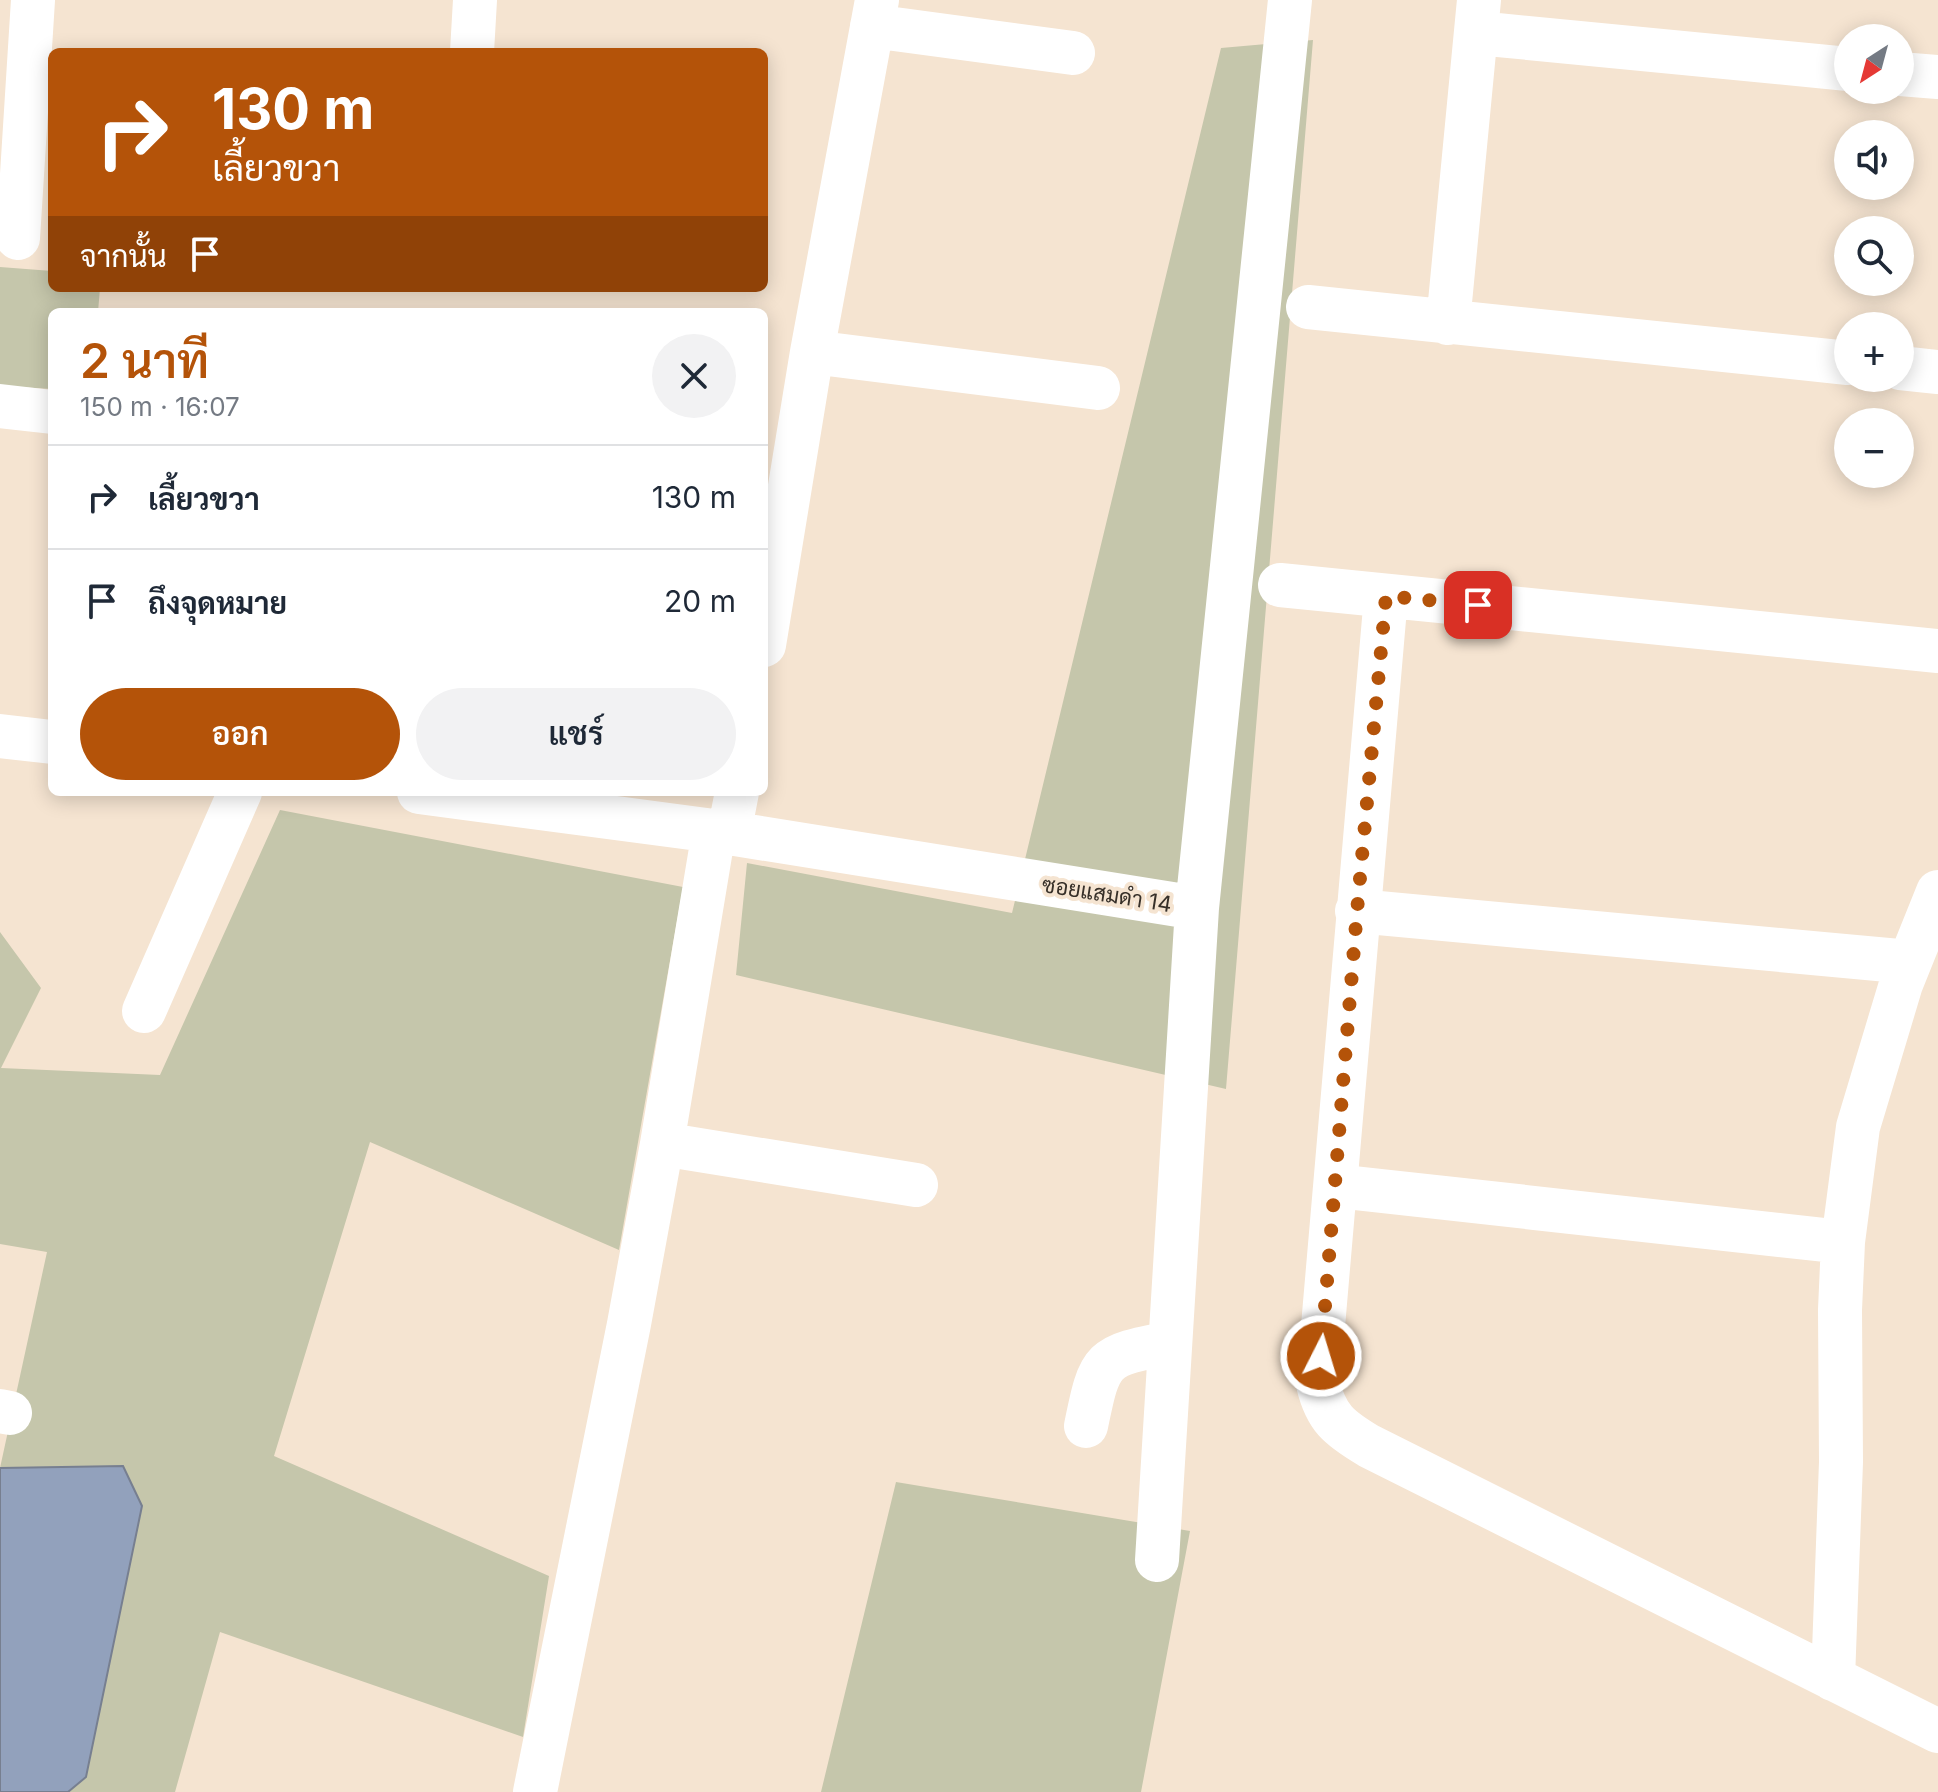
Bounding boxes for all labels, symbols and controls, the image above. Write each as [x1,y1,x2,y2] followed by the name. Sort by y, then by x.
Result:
[1834,24,1914,104] north arrow
[1834,24,1914,488] map controls
[212,75,374,143] text: 130 m
[80,80,184,184] icon: right
[1834,120,1914,200] button: sound
[212,146,340,190] text: เลี้ยวขวา
[1834,216,1914,296] button: search
[183,232,227,276] icon: arrive
[80,238,167,274] text: จากนั้น
[1834,312,1914,392] button: +
[80,331,209,390] text: 2 นาที
[652,334,736,418] button: close
[80,391,240,422] text: 150 m · 16:07
[1834,408,1914,488] button: −
[80,475,124,519] icon: right
[652,479,736,515] text: 130 m
[148,481,260,517] text: เลี้ยวขวา
[1444,571,1512,639] pin
[80,579,124,623] icon: arrive
[664,583,736,619] text: 20 m
[1456,583,1500,627] icon: arrive
[148,585,287,621] text: ถึงจุดหมาย
[80,688,400,780] button: ออก
[416,688,736,780] button: แชร์
[1040,871,1174,917] street label: ซอยแสมดำ 14
[1279,1314,1363,1398] position arrow

